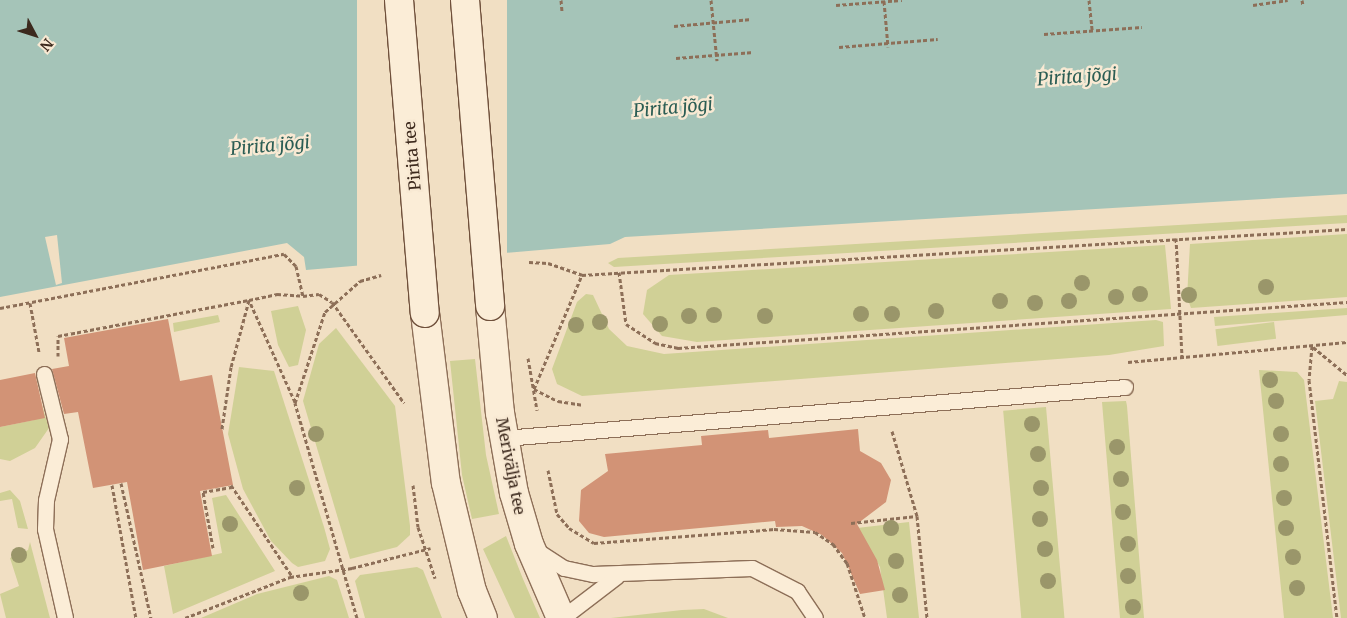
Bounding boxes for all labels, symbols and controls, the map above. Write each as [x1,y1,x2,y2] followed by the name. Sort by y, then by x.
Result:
[10,10,60,60] north arrow
[36,35,57,55] text: N
[1036,63,1118,91] water label: Pirita jõgi
[632,94,714,122] water label: Pirita jõgi
[399,121,425,191] street label: Pirita tee
[229,132,311,160] water label: Pirita jõgi
[492,416,530,516] street label: Merivälja tee

